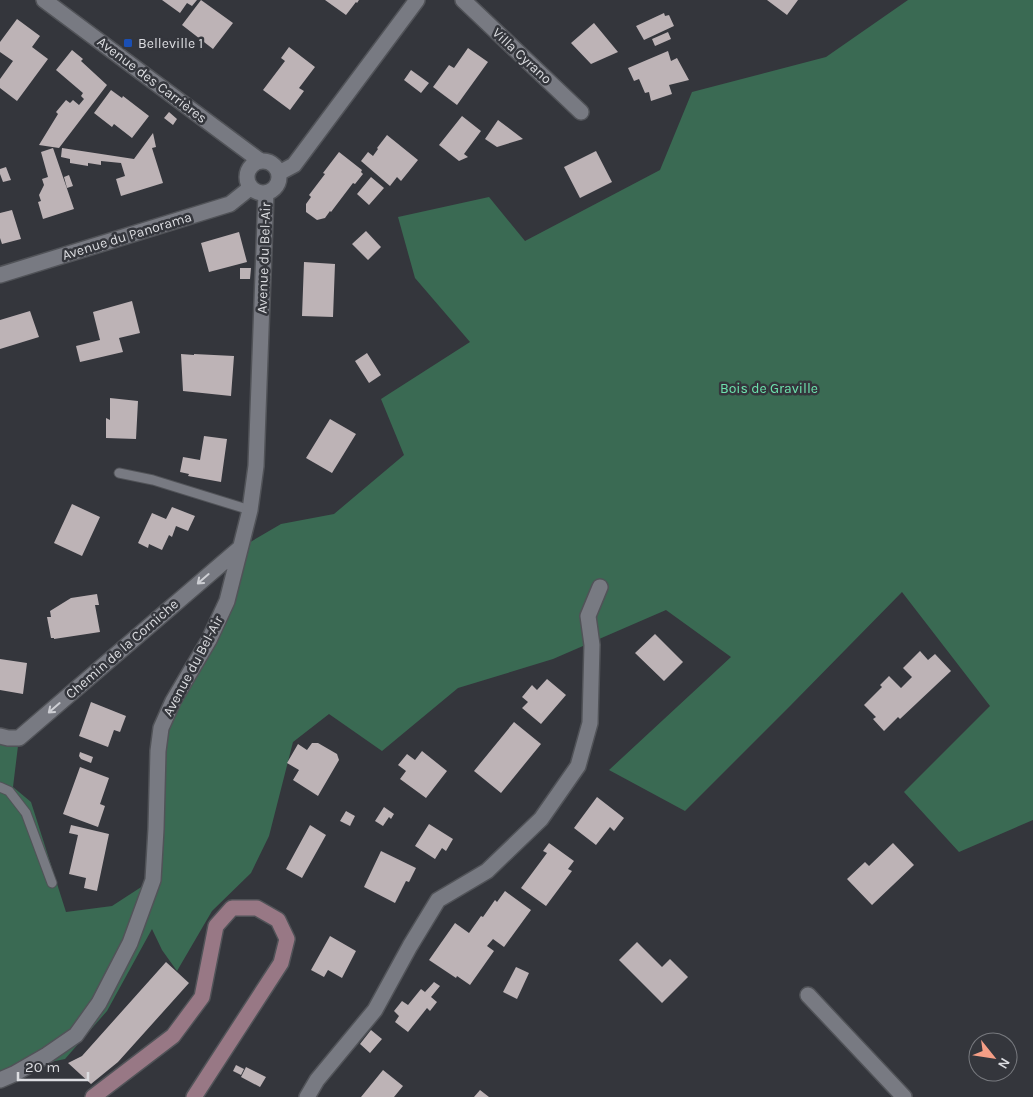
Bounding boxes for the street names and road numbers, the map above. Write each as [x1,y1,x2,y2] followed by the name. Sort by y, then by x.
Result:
[489,24,555,88] street label: Villa Cyrano
[94,33,210,127] street label: Avenue des Carrières
[254,201,274,314] street label: Avenue du Bel-Air
[60,208,194,264] street label: Avenue du Panorama
[62,595,182,703] street label: Chemin de la Corniche
[159,612,227,719] street label: Avenue du Bel-Air

